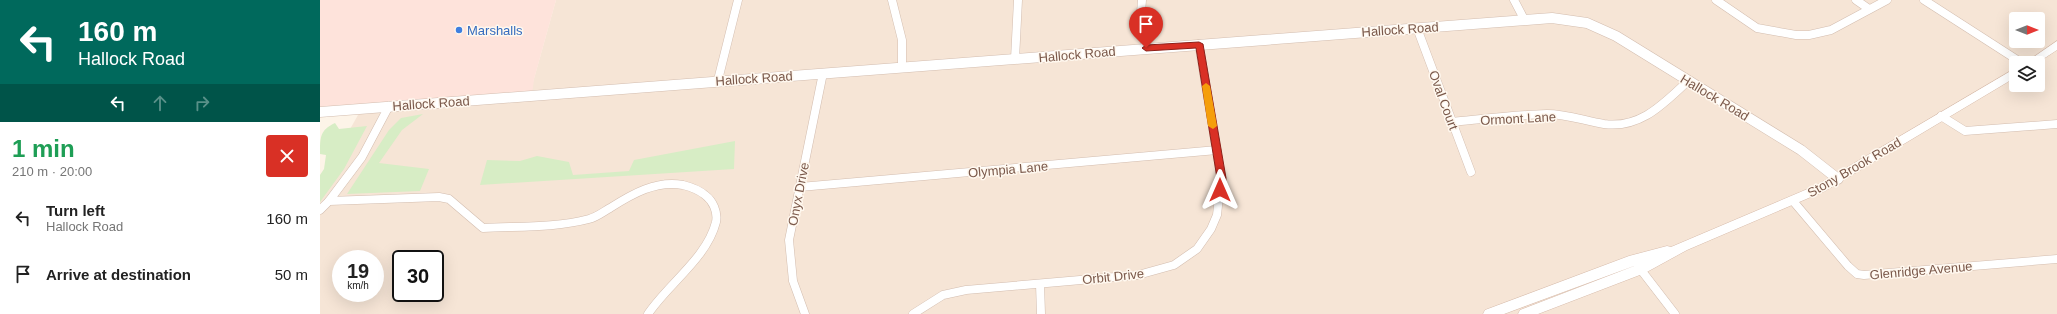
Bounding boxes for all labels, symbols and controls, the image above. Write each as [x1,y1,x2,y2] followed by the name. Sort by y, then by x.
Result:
[1129,7.0,1163,48] pin
[2009,12,2045,48] north arrow
[2009,12,2045,92] map controls
[1135,13,1157,35] icon: arrive
[12,16,64,68] icon: left
[78,16,157,47] text: 160 m
[1361,19,1439,40] street label: Hallock Road
[467,23,523,38] place label: Marshalls
[454,25,464,35] marker: Marshalls
[1038,44,1116,65] street label: Hallock Road
[78,49,185,69] text: Hallock Road
[2009,56,2045,92] button: layers
[715,68,793,89] street label: Hallock Road
[1426,68,1461,132] street label: Oval Court
[1678,71,1752,124] street label: Hallock Road
[107,92,129,114] icon: left
[149,92,171,114] icon: ahead
[191,92,213,114] icon: right
[392,93,470,114] street label: Hallock Road
[1480,109,1556,128] street label: Ormont Lane
[12,135,75,162] text: 1 min
[266,135,308,177] button: close
[1805,135,1904,200] street label: Stony Brook Road
[967,159,1049,180] street label: Olympia Lane
[785,161,812,227] street label: Onyx Drive
[12,164,92,179] text: 210 m · 20:00
[1199,169,1241,211] position arrow
[46,202,105,219] text: Turn left
[12,207,34,229] icon: left
[266,210,308,227] text: 160 m
[46,219,123,234] text: Hallock Road
[392,250,444,302] speed limit sign: 30
[1869,259,1973,282] street label: Glenridge Avenue
[347,260,369,282] text: 19
[12,263,34,285] icon: arrive
[46,266,191,283] text: Arrive at destination
[275,266,308,283] text: 50 m
[1081,266,1145,287] street label: Orbit Drive
[347,280,369,291] text: km/h

